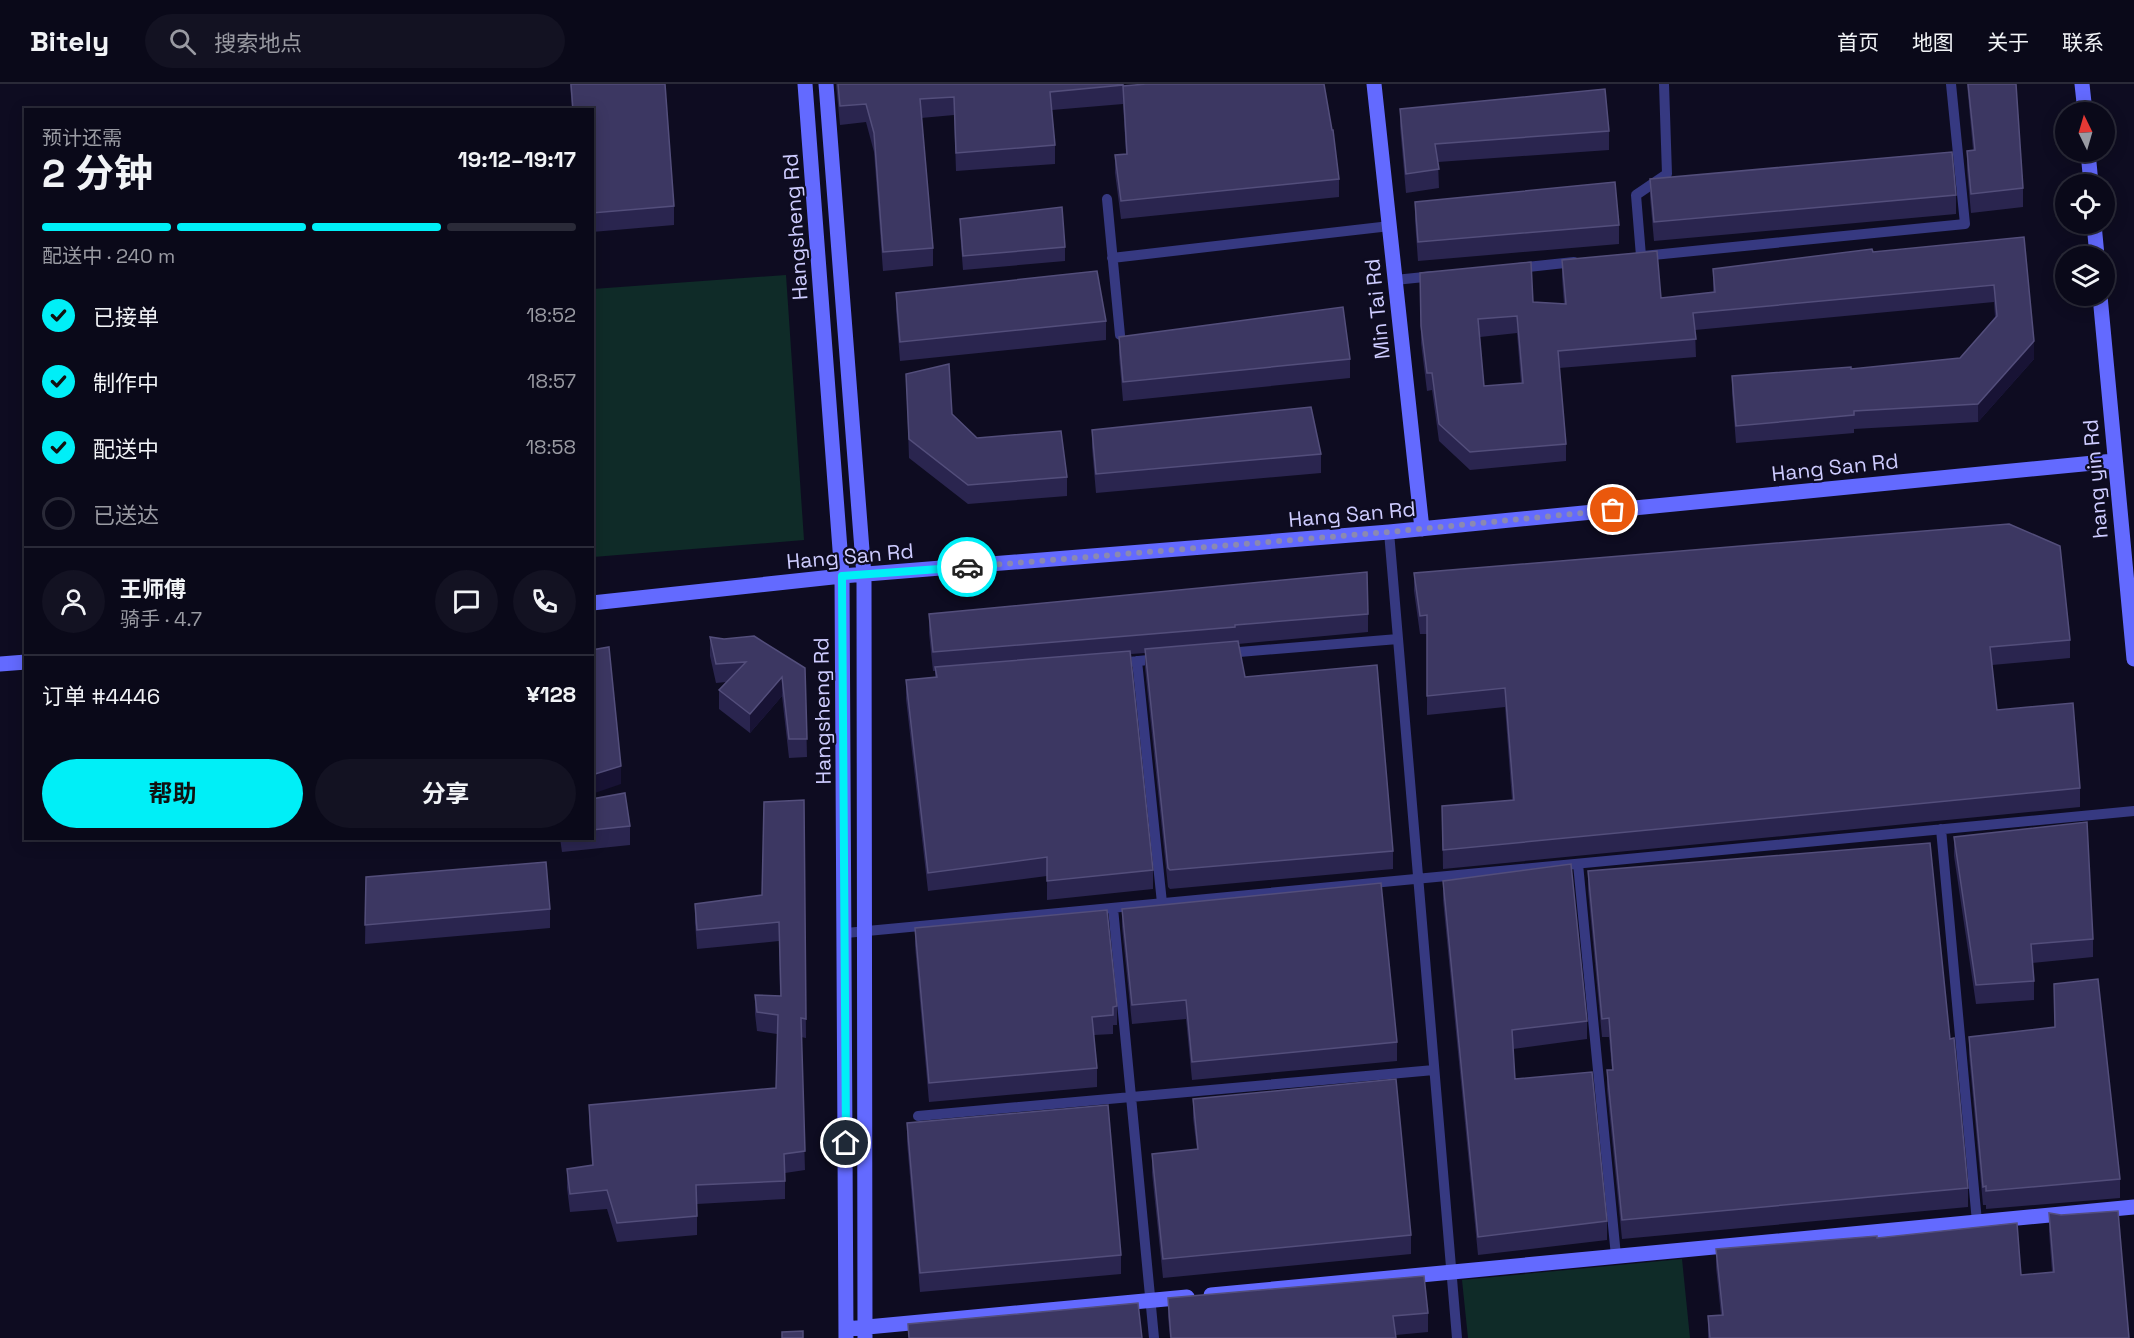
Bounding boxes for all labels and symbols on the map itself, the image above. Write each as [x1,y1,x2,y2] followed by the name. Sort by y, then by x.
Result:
[2055,102,2115,162] north arrow
[776,153,814,301] street label: Hangsheng Rd
[1358,257,1396,361] street label: Min Tai Rd
[2076,418,2114,540] street label: hang yin Rd
[1770,447,1900,487] street label: Hang San Rd
[1587,484,1638,535] pin
[1287,495,1417,533] street label: Hang San Rd
[785,537,915,575] street label: Hang San Rd
[937,537,997,597] courier
[807,637,837,785] street label: Hangsheng Rd
[820,1117,871,1168] pin

